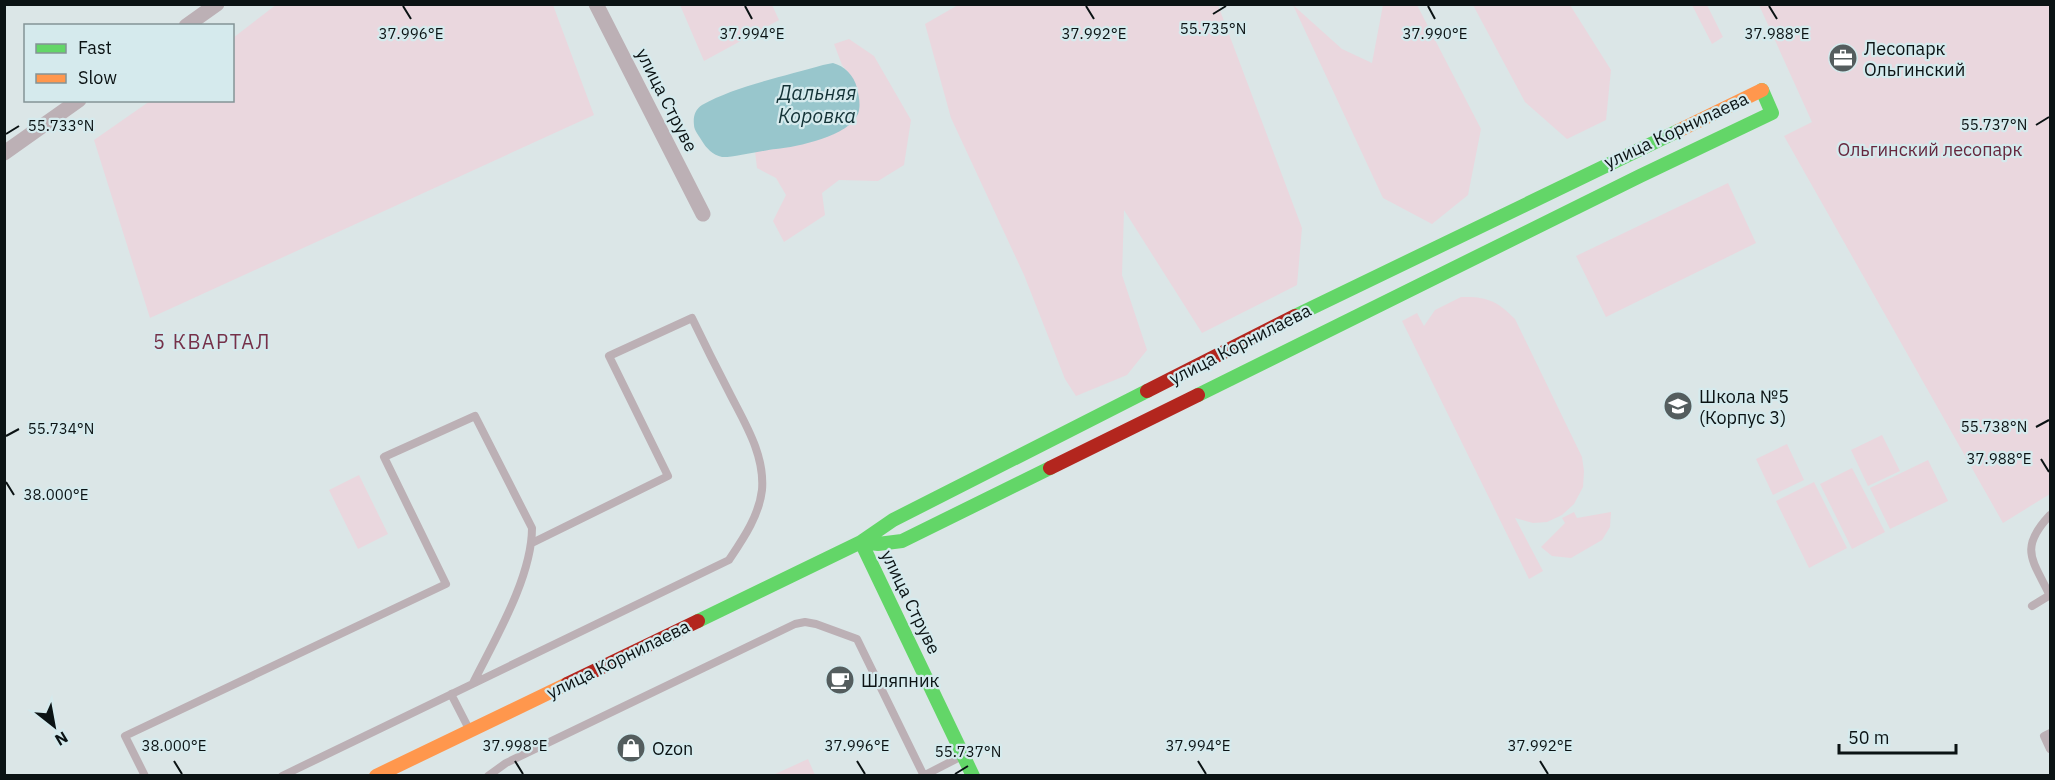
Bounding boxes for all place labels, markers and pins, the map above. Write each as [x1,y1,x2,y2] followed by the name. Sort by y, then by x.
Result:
[1864,37,1965,81] place label: Лесопарк Ольгинский
[1827,42,1859,74] office icon: Лесопарк Ольгинский
[1699,385,1789,429] place label: Школа №5 (Корпус 3)
[1662,390,1694,422] school or university icon: Школа №5 (Корпус 3)
[824,664,856,696] cafe icon: Шляпник
[861,669,939,692] place label: Шляпник
[615,732,647,764] shop icon: Ozon
[652,737,693,760] place label: Ozon

